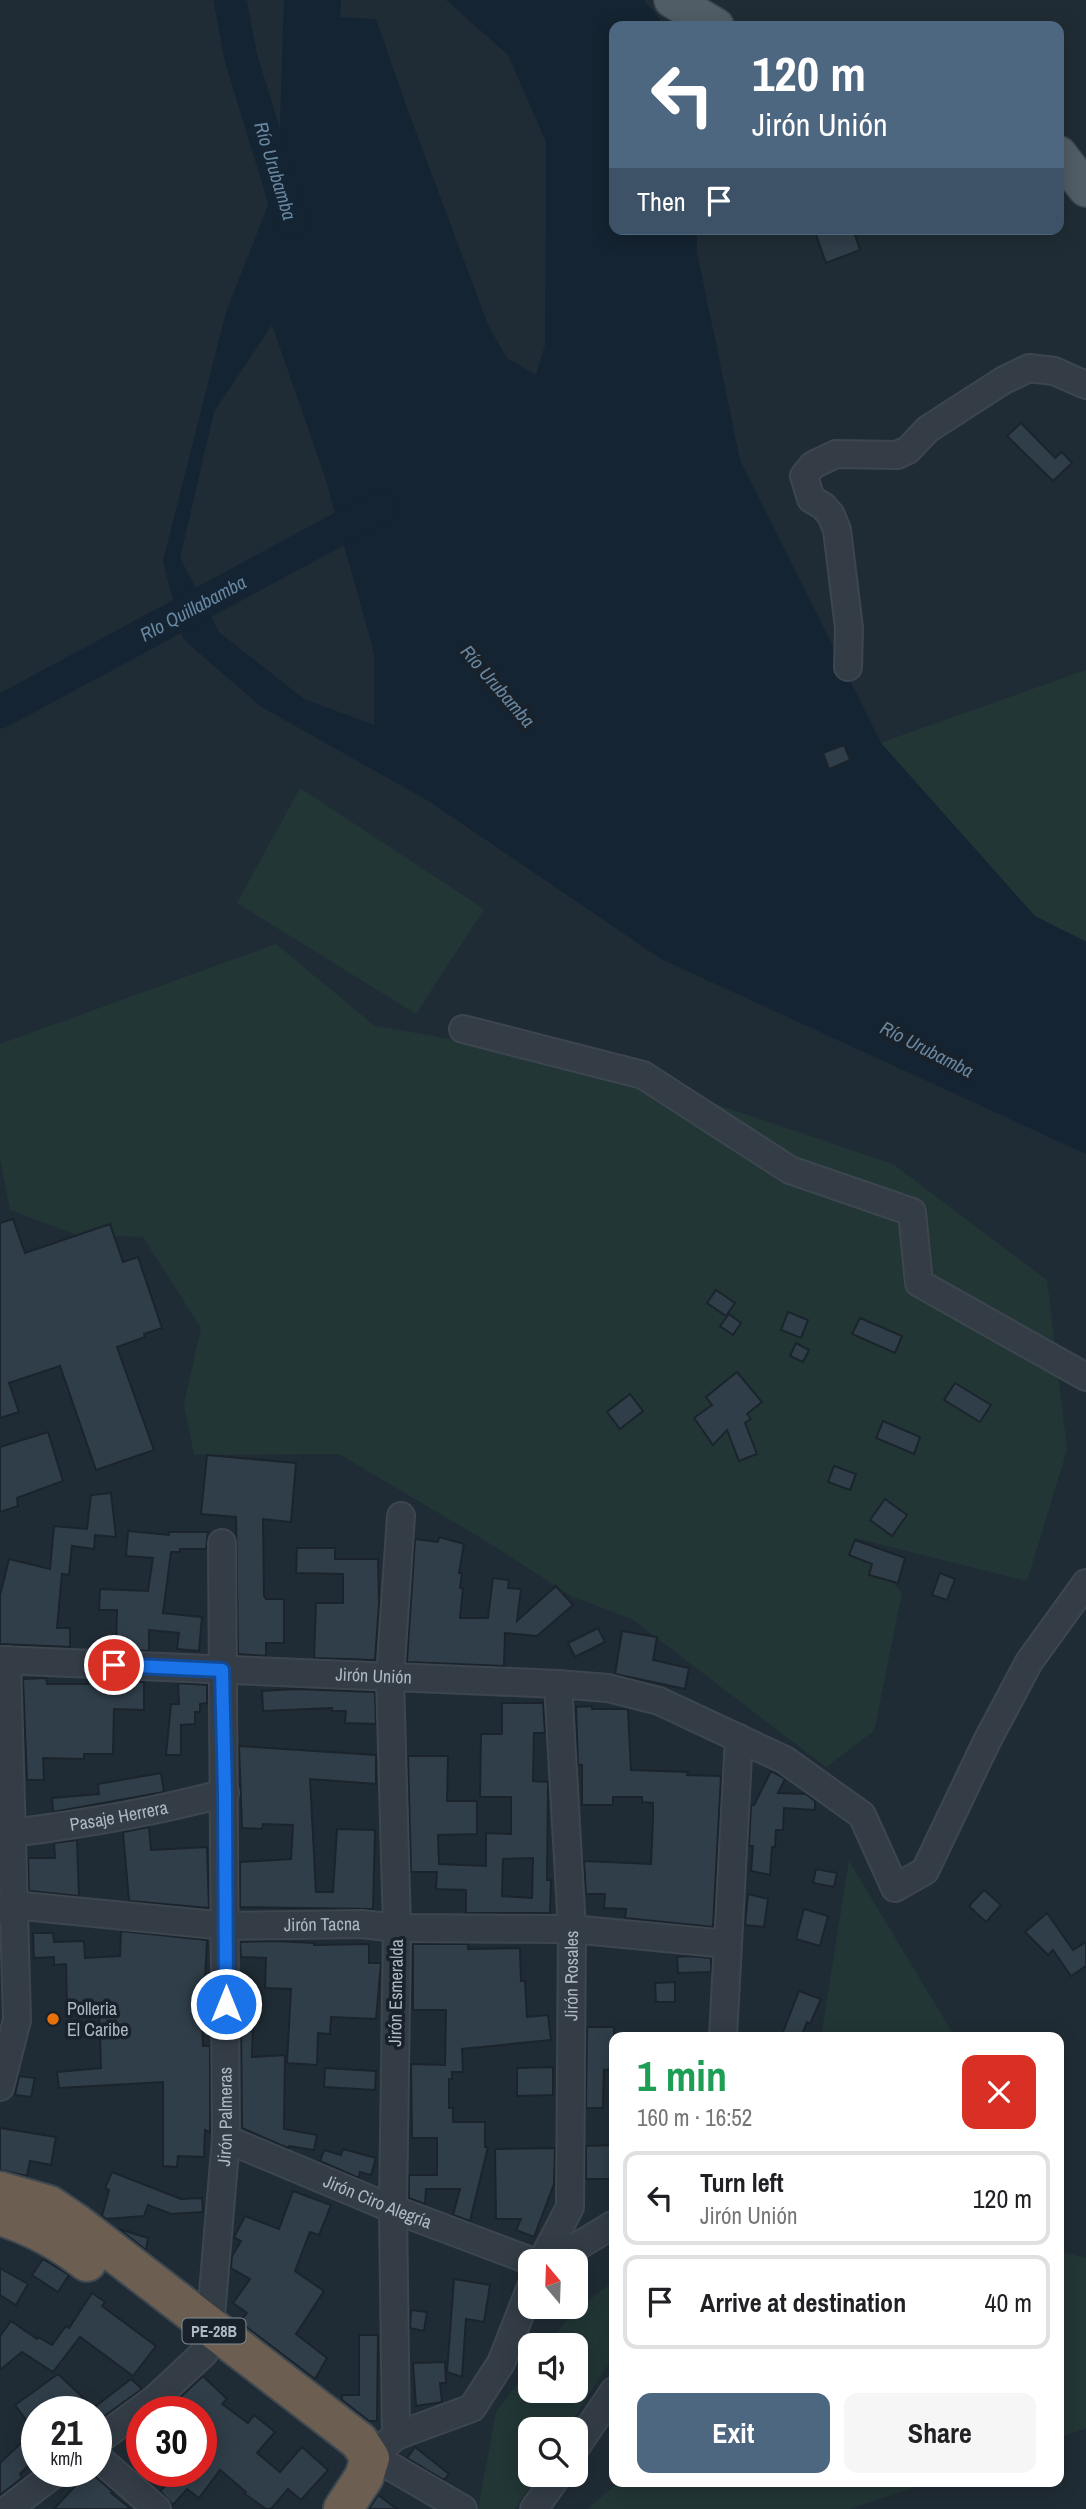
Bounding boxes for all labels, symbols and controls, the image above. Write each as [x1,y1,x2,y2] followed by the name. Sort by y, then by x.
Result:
[752,40,866,106] text: 120 m
[637,49,728,140] icon: left
[752,103,888,146] text: Jirón Unión
[248,119,303,223] water label: Río Urubamba
[700,182,738,220] icon: arrive
[637,184,686,219] text: Then
[135,569,251,647] water label: RIo Quillabamba
[455,639,541,733] water label: Río Urubamba
[876,1014,978,1084] water label: Río Urubamba
[84,1635,144,1695] pin
[95,1646,133,1684] icon: arrive
[335,1661,412,1690] street label: Jirón Unión
[68,1794,170,1837] street label: Pasaje Herrera
[284,1911,360,1937] street label: Jirón Tacna
[558,1931,584,2021] street label: Jirón Rosales
[382,1939,409,2047] street label: Jirón Esmeralda
[189,1967,263,2041] position arrow
[67,1996,129,2042] place label: Polleria El Caribe
[45,2011,61,2027] marker: Polleria El Caribe
[637,2048,727,2104] text: 1 min
[962,2055,1036,2129] button: close
[211,2067,238,2167] street label: Jirón Palmeras
[637,2102,752,2133] text: 160 m · 16:52
[700,2165,784,2200] text: Turn left
[320,2168,435,2234] street label: Jirón Ciro Alegría
[641,2179,679,2217] icon: left
[973,2181,1032,2216] text: 120 m
[700,2200,798,2231] text: Jirón Unión
[518,2249,588,2319] north arrow
[518,2249,588,2487] map controls
[641,2283,679,2321] icon: arrive
[700,2285,906,2320] text: Arrive at destination
[985,2285,1032,2320] text: 40 m
[182,2318,246,2344] road number: PE-28B
[518,2333,588,2403] button: sound
[637,2393,830,2473] button: Exit
[844,2393,1036,2473] button: Share
[126,2396,217,2487] speed limit sign: 30
[51,2409,82,2456] text: 21
[518,2417,588,2487] button: search
[51,2446,83,2471] text: km/h

